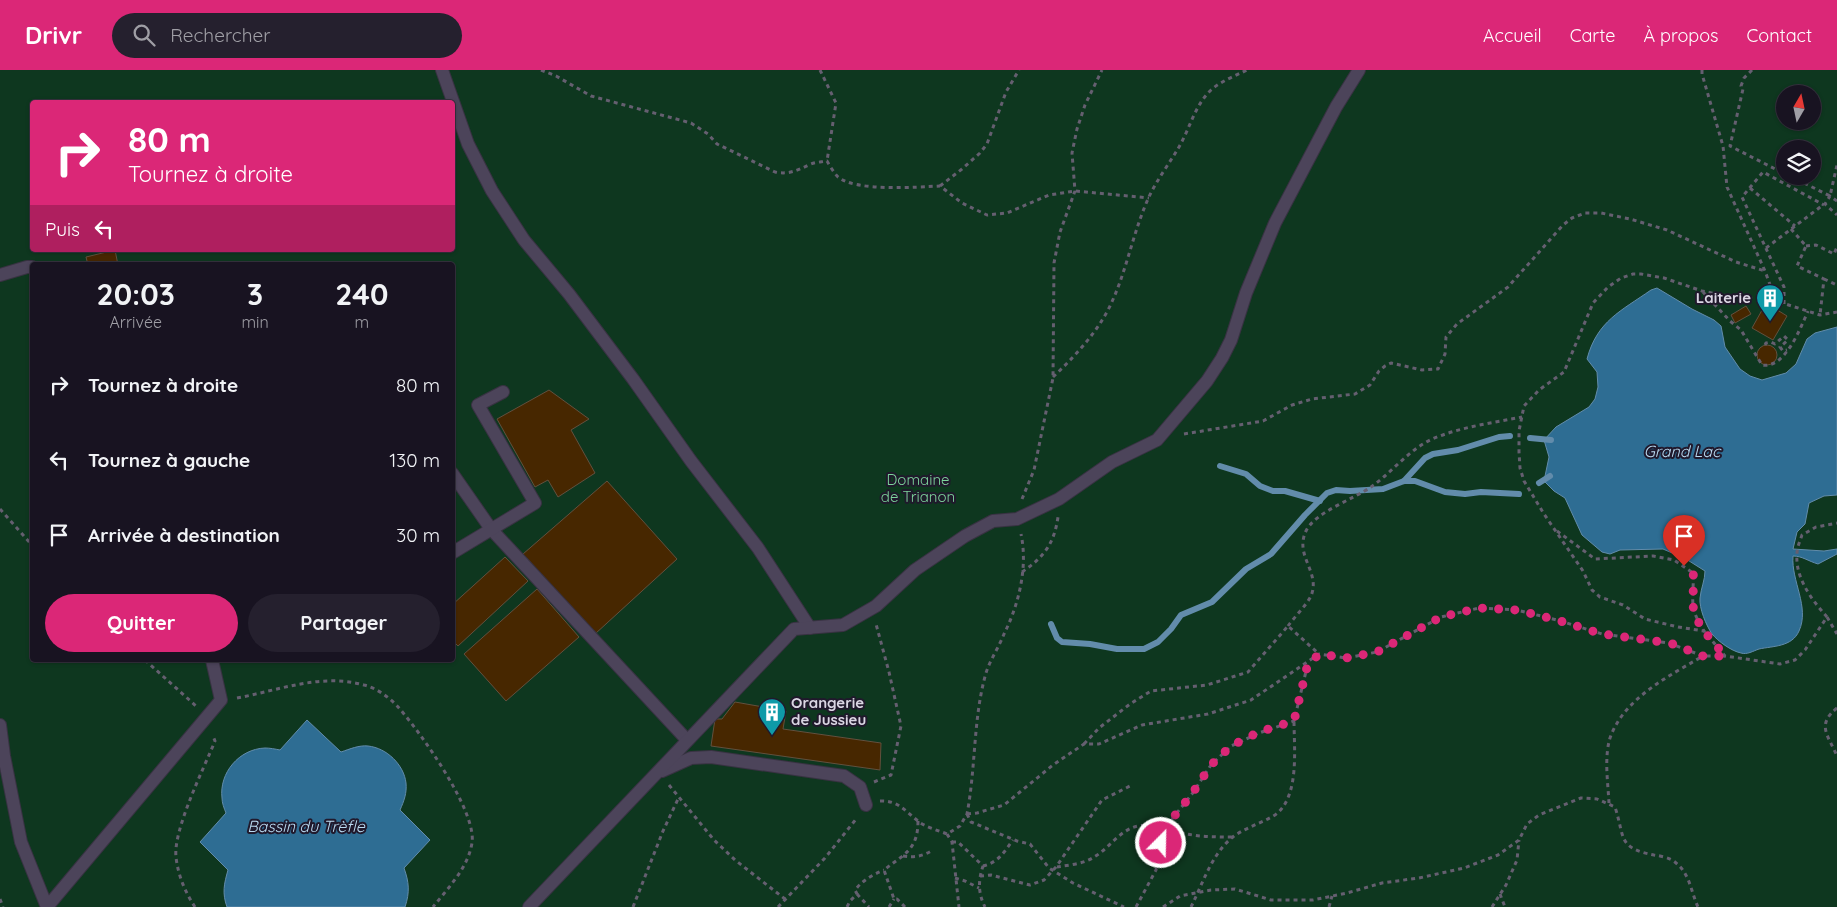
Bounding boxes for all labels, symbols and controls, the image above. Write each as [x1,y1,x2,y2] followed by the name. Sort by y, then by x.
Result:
[112,13,462,58] search box
[25,20,82,50] text: Drivr
[130,21,158,49] icon: search
[170,23,270,47] text: Rechercher
[1483,24,1542,47] text: Accueil
[1570,24,1615,47] text: Carte
[1643,24,1719,47] text: À propos
[1747,24,1812,47] text: Contact
[1776,85,1821,130] north arrow
[1776,85,1821,185] map controls
[128,117,211,161] text: 80 m
[45,120,110,185] icon: right
[1776,140,1821,185] button: layers
[128,160,293,188] text: Tournez à droite
[90,215,118,243] icon: left
[45,217,80,241] text: Puis
[97,275,175,313] text: 20:03
[247,275,263,313] text: 3
[335,275,388,313] text: 240
[1755,283,1785,322] building icon: Laiterie
[1696,288,1751,307] place label: Laiterie
[109,312,162,332] text: Arrivée
[241,312,269,332] text: min
[355,312,369,332] text: m
[45,371,73,399] icon: right
[88,373,238,397] text: Tournez à droite
[396,373,440,397] text: 80 m
[1644,441,1722,461] water label: Grand Lac
[45,446,73,474] icon: left
[88,448,250,472] text: Tournez à gauche
[389,448,440,472] text: 130 m
[881,470,955,506] park label: Domaine de Trianon
[1663,515,1705,566] pin
[45,521,73,549] icon: arrive
[1670,522,1698,550] icon: arrive
[88,523,280,547] text: Arrivée à destination
[396,523,440,547] text: 30 m
[45,594,238,652] button: Quitter
[248,594,440,652] button: Partager
[791,693,866,729] place label: Orangerie de Jussieu
[757,697,787,736] building icon: Orangerie de Jussieu
[247,816,366,836] water label: Bassin du Trèfle
[1134,816,1186,868] position arrow

